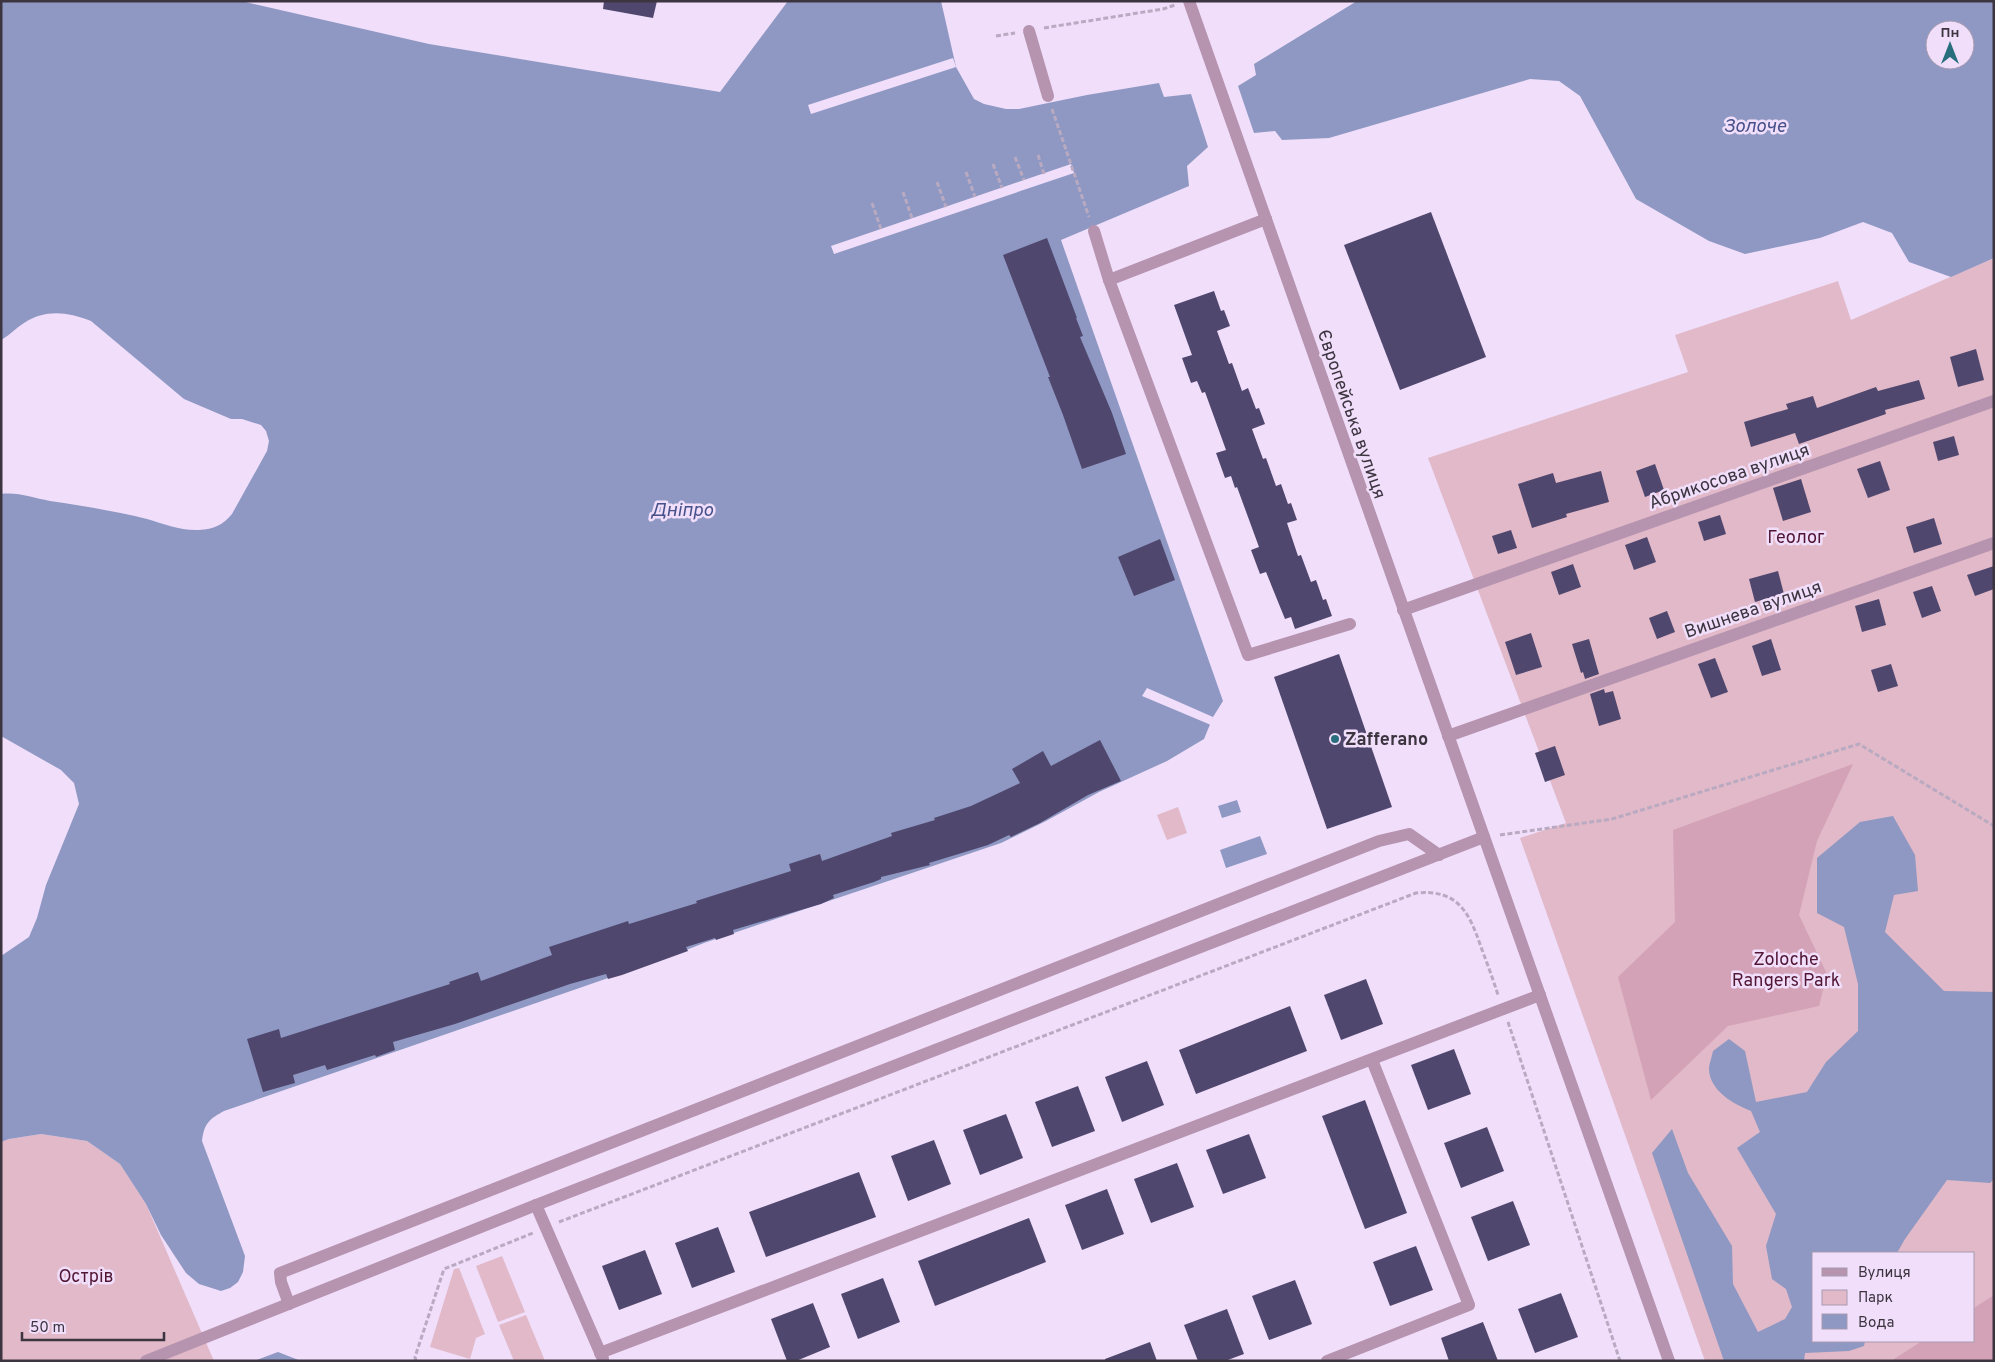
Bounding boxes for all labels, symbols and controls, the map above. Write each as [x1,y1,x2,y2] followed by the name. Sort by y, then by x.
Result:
[1925,20,1975,70] north arrow
[1941,25,1959,42] text: Пн
[1724,115,1786,139] water label: Золоче
[1311,327,1390,502] street label: Європейська вулиця
[1646,439,1813,516] street label: Абрикосова вулиця
[651,499,714,523] water label: Дніпро
[1767,527,1825,550] park label: Геолог
[1682,576,1825,645] street label: Вишнева вулиця
[1345,729,1428,752] place label: Zafferano
[1329,733,1341,745] marker: Zafferano
[1732,949,1840,993] park label: Zoloche Rangers Park
[1812,1252,1975,1342] legend
[1858,1264,1911,1283] text: Вулиця
[58,1266,114,1289] park label: Острів
[1858,1289,1893,1308] text: Парк
[22,1310,165,1342] scale bar
[1858,1314,1894,1333] text: Вода
[30,1319,65,1338] text: 50 m

